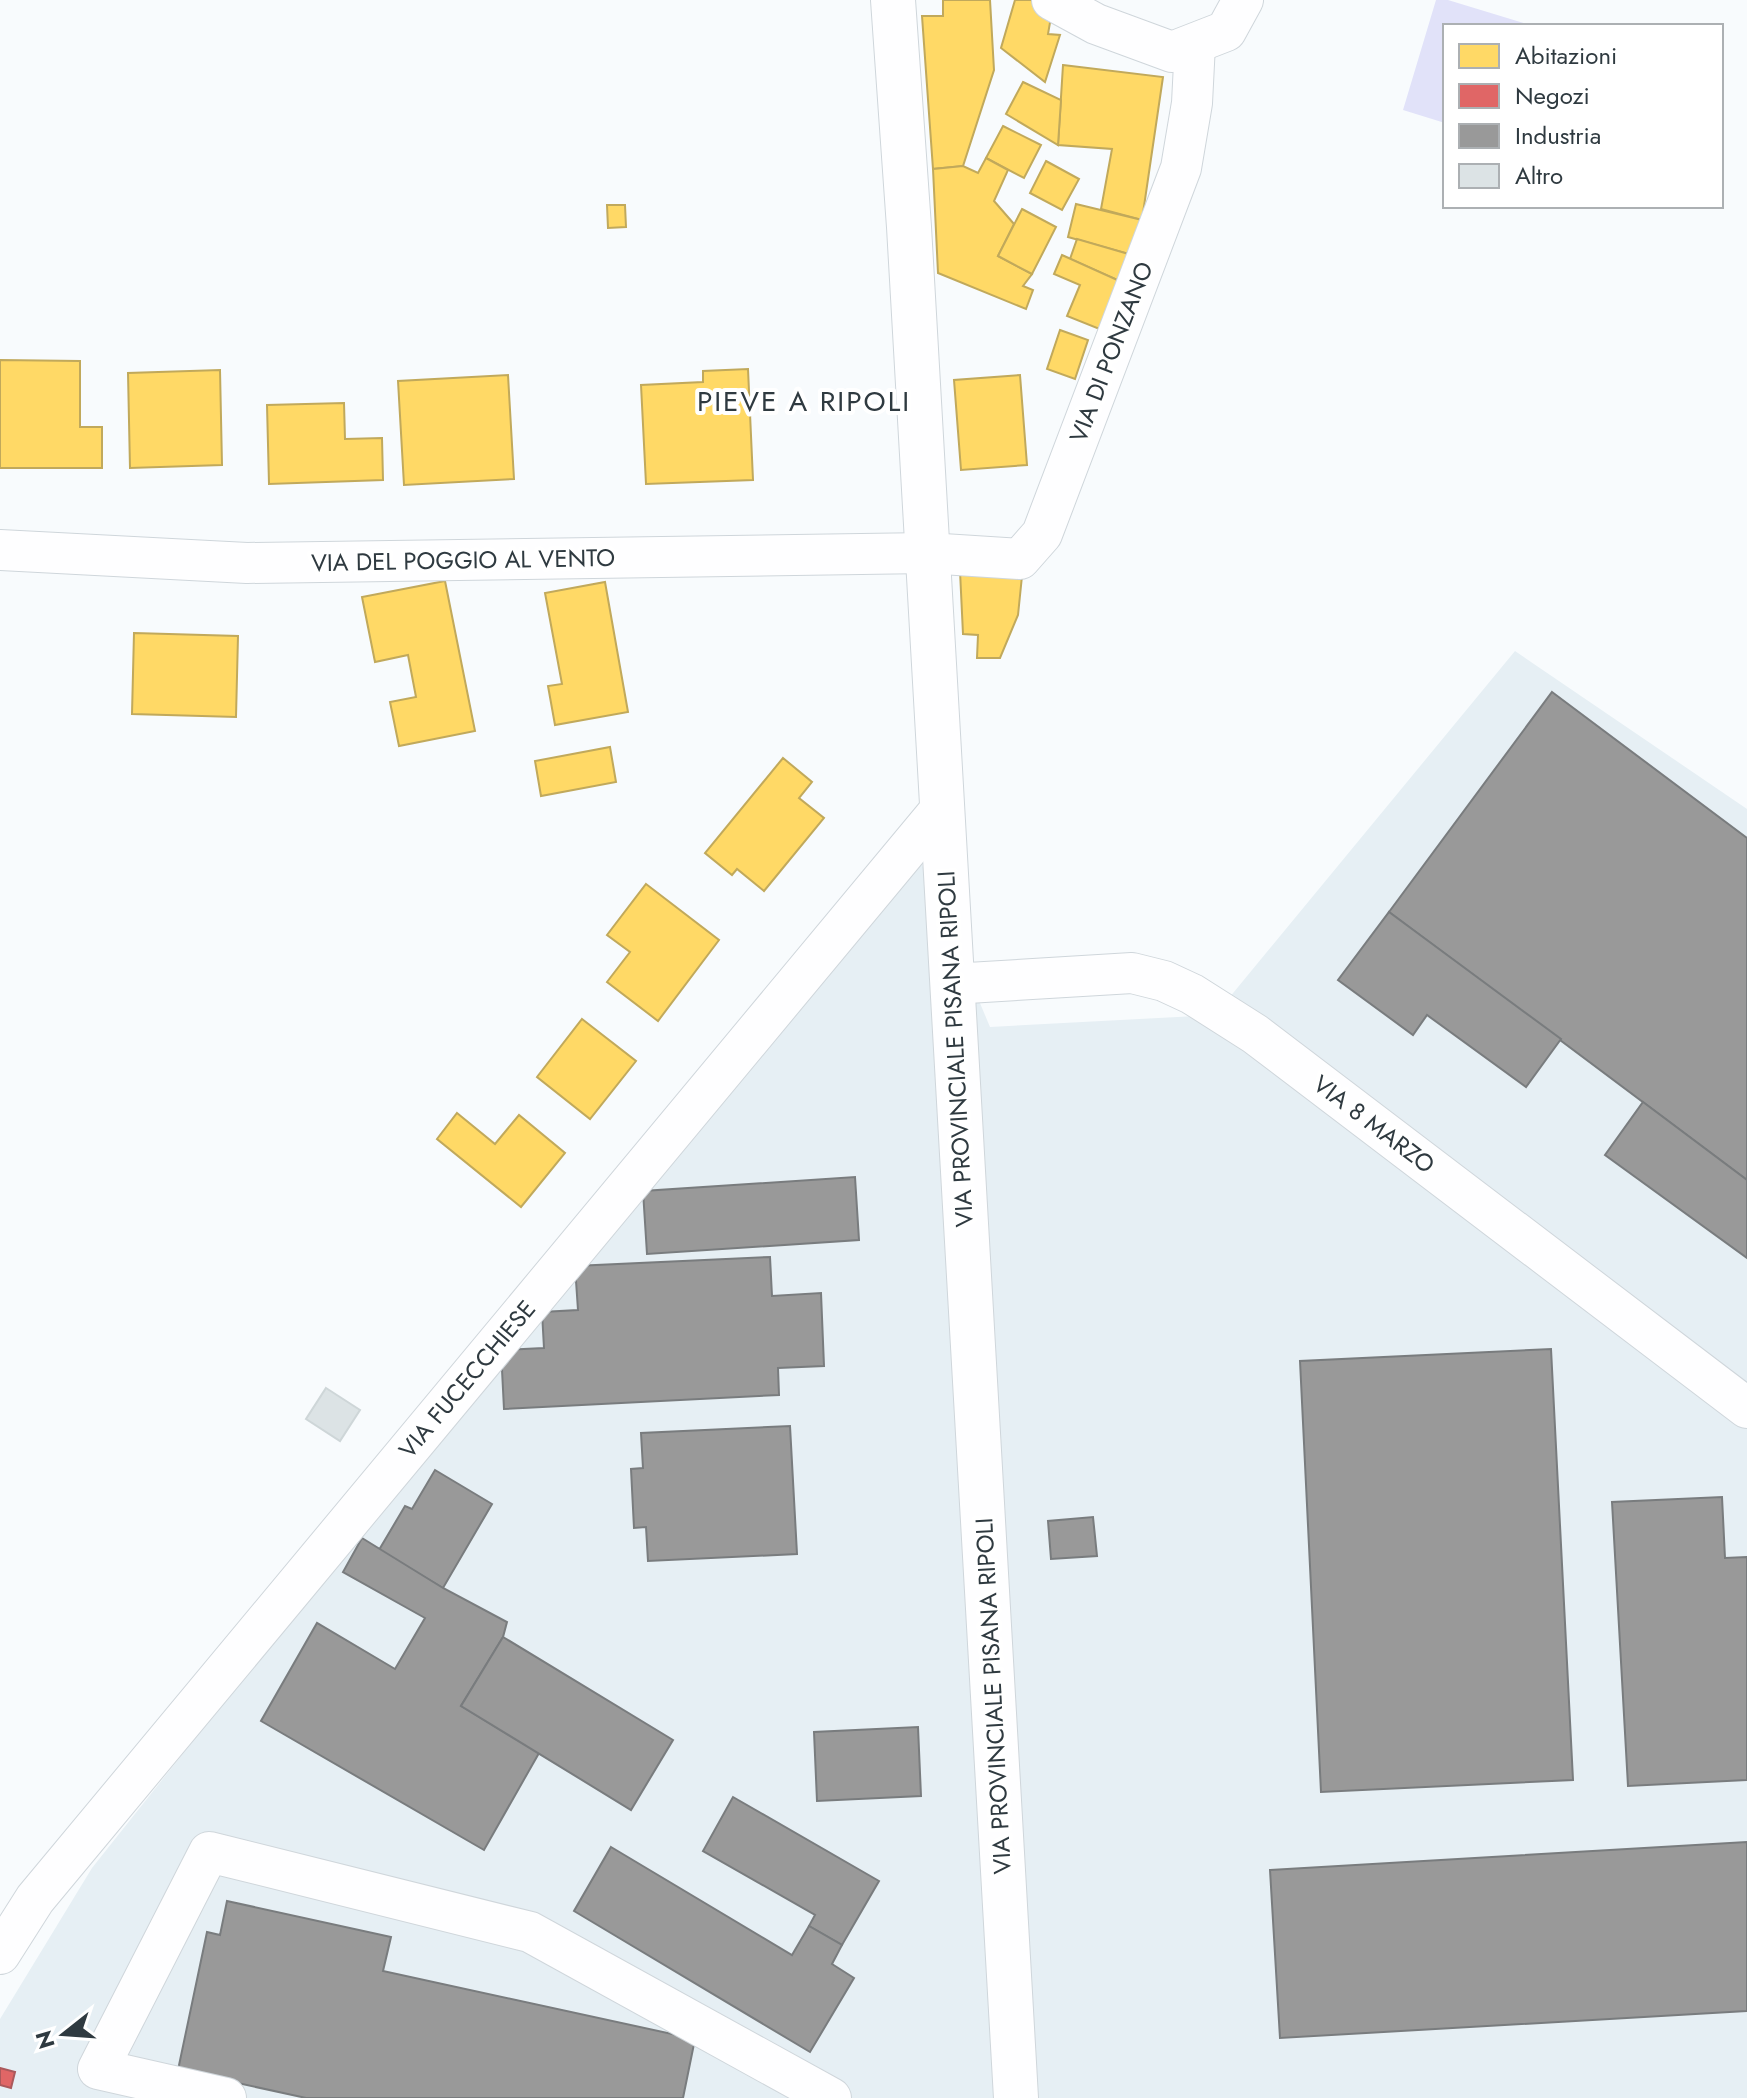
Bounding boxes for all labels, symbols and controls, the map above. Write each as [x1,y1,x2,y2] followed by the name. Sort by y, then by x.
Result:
[1443,24,1723,208] legend
[1515,38,1617,73] text: Abitazioni
[1515,78,1590,113] text: Negozi
[1515,118,1601,153] text: Industria
[1515,158,1563,193] text: Altro
[1060,256,1162,448] street label: VIA DI PONZANO
[697,381,911,422] district label: PIEVE A RIPOLI
[311,540,615,580] street label: VIA DEL POGGIO AL VENTO
[928,870,982,1228] street label: VIA PROVINCIALE PISANA RIPOLI
[1306,1067,1442,1181] street label: VIA 8 MARZO
[390,1292,544,1466] street label: VIA FUCECCHIESE
[966,1517,1020,1875] street label: VIA PROVINCIALE PISANA RIPOLI
[24,1994,104,2074] north arrow
[27,2027,63,2053] text: N

